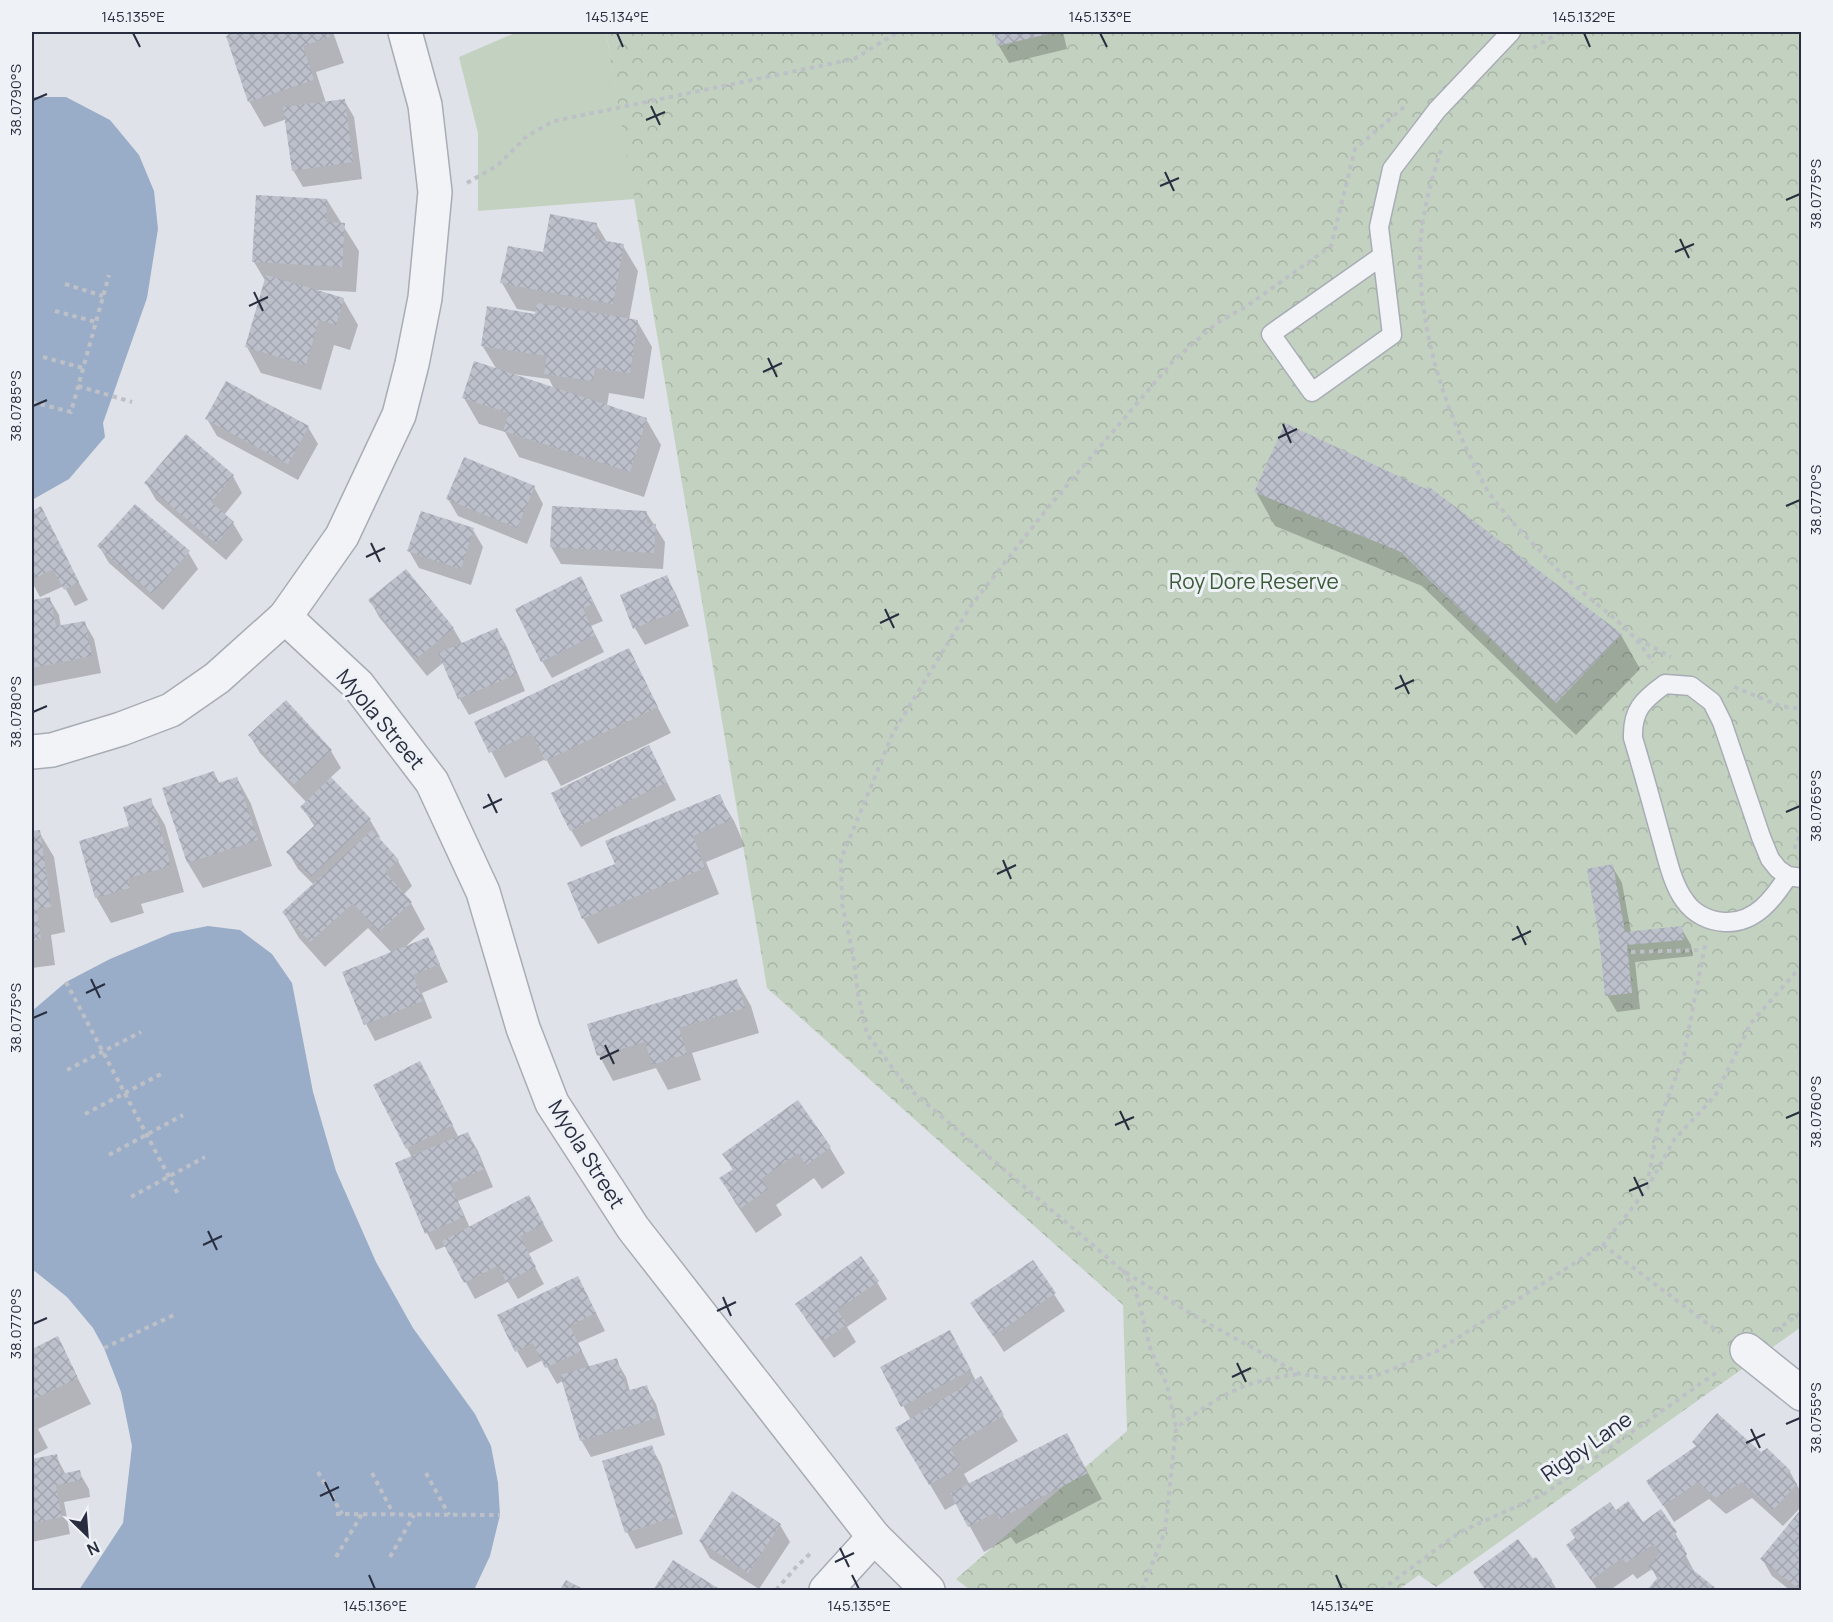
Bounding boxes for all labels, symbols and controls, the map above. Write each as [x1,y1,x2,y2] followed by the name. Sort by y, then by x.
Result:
[101,6,165,27] text: 145.135°E
[585,6,649,27] text: 145.134°E
[1068,6,1132,27] text: 145.133°E
[1552,6,1616,27] text: 145.132°E
[5,64,26,136] text: 38.0790°S
[1805,159,1826,229] text: 38.0775°S
[5,371,26,441] text: 38.0785°S
[1805,465,1826,535] text: 38.0770°S
[1169,567,1339,595] park label: Roy Dore Reserve
[331,663,431,775] street label: Myola Street
[5,676,26,748] text: 38.0780°S
[1805,770,1826,842] text: 38.0765°S
[5,983,26,1053] text: 38.0775°S
[1805,1076,1826,1148] text: 38.0760°S
[542,1094,632,1214] street label: Myola Street
[5,1289,26,1359] text: 38.0770°S
[1805,1383,1826,1453] text: 38.0755°S
[1535,1404,1637,1488] street label: Rigby Lane
[57,1505,117,1565] north arrow
[83,1536,103,1561] text: N
[343,1595,407,1616] text: 145.136°E
[827,1595,891,1616] text: 145.135°E
[1310,1595,1374,1616] text: 145.134°E

